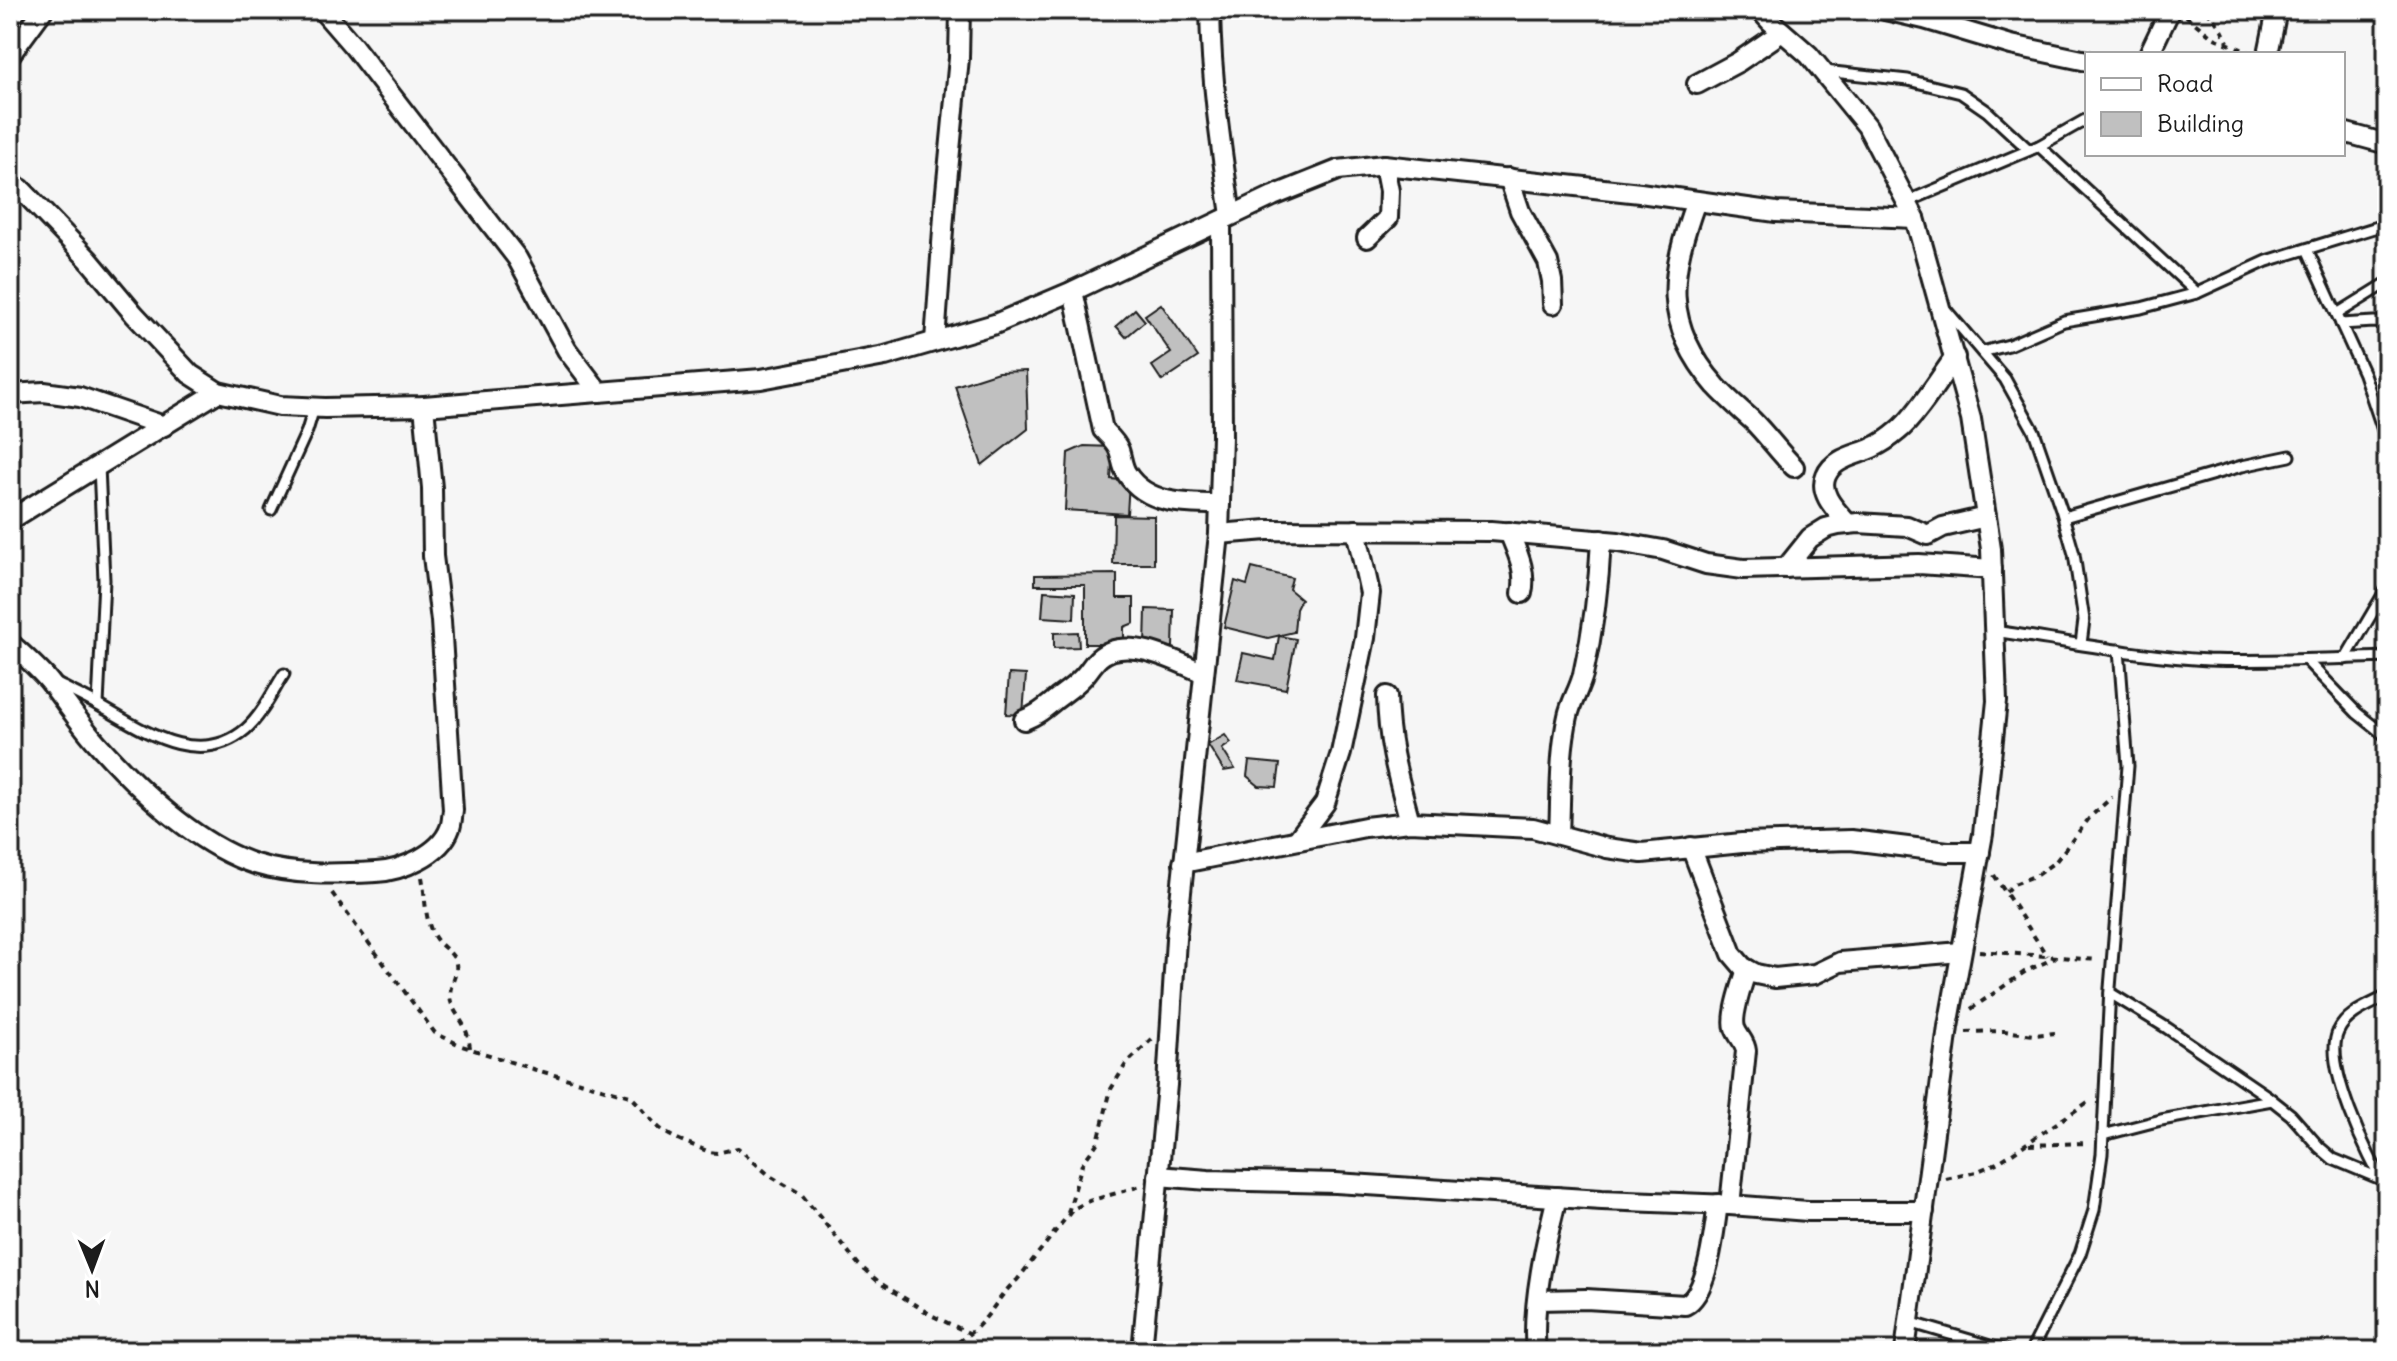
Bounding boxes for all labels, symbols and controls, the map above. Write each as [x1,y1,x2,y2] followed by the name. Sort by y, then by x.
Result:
[2085,52,2345,156] legend
[2157,68,2213,98] text: Road
[2157,108,2244,138] text: Building
[52,1229,132,1309] north arrow
[85,1275,100,1303] text: N

